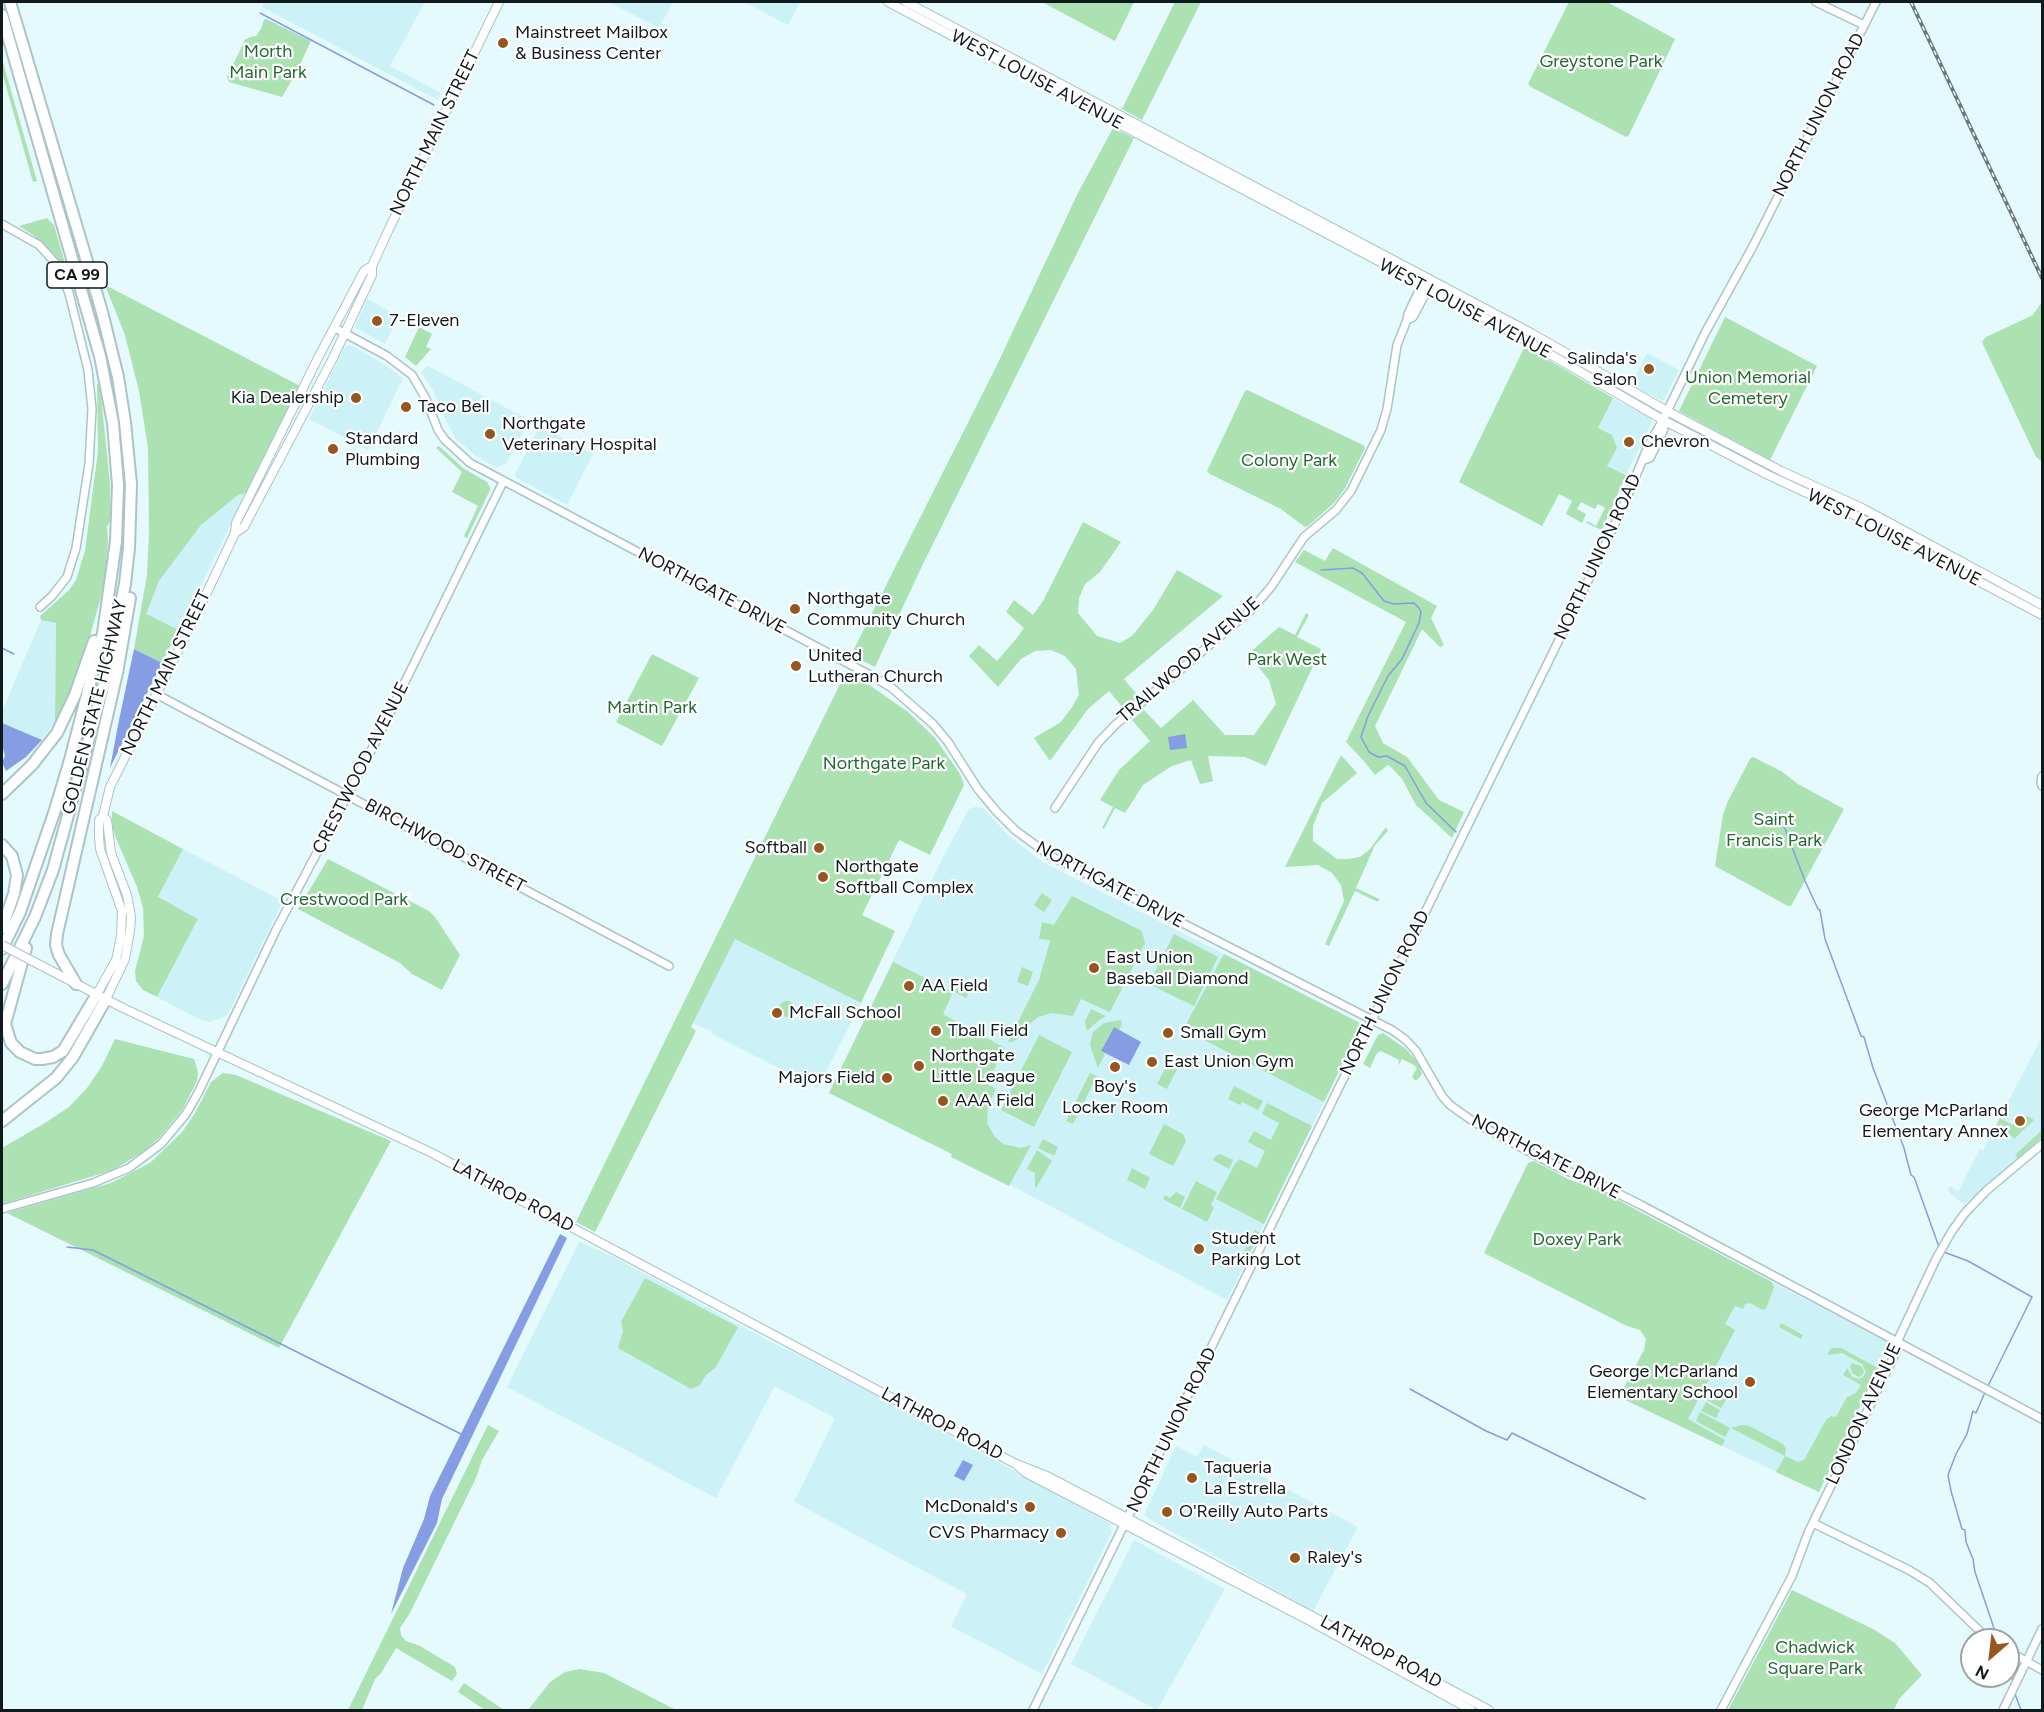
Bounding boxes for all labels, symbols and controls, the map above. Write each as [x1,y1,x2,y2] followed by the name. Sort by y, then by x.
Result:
[515,22,668,64] place label: Mainstreet Mailbox & Business Center
[947,25,1127,135] street label: WEST LOUISE AVENUE
[1768,30,1870,200] street label: NORTH UNION ROAD
[496,36,510,50] marker: Mainstreet Mailbox & Business Center
[229,41,307,84] park label: Morth Main Park
[386,47,484,219] street label: NORTH MAIN STREET
[1540,51,1662,73] park label: Greystone Park
[1375,254,1555,364] street label: WEST LOUISE AVENUE
[47,262,107,288] road number: CA 99
[389,310,459,332] place label: 7-Eleven
[370,314,384,328] marker: 7-Eleven
[1567,348,1637,391] place label: Salinda's Salon
[1642,362,1656,376] marker: Salinda's Salon
[1685,367,1811,410] park label: Union Memorial Cemetery
[231,387,344,409] place label: Kia Dealership
[349,391,363,405] marker: Kia Dealership
[418,396,489,418] place label: Taco Bell
[399,400,413,414] marker: Taco Bell
[502,413,657,456] place label: Northgate Veterinary Hospital
[483,427,497,441] marker: Northgate Veterinary Hospital
[345,428,420,470] place label: Standard Plumbing
[1641,431,1710,453] place label: Chevron
[1622,435,1636,449] marker: Chevron
[326,442,340,456] marker: Standard Plumbing
[1241,450,1337,472] park label: Colony Park
[1550,471,1646,643] street label: NORTH UNION ROAD
[1804,485,1984,591] street label: WEST LOUISE AVENUE
[634,543,790,639] street label: NORTHGATE DRIVE
[117,587,215,759] street label: NORTH MAIN STREET
[807,588,965,630] place label: Northgate Community Church
[1113,592,1265,728] street label: TRAILWOOD AVENUE
[58,597,132,817] street label: GOLDEN STATE HIGHWAY
[788,602,802,616] marker: Northgate Community Church
[808,645,943,688] place label: United Lutheran Church
[1247,649,1327,671] park label: Park West
[789,659,803,673] marker: United Lutheran Church
[308,679,414,857] street label: CRESTWOOD AVENUE
[607,697,697,719] park label: Martin Park
[823,753,945,775] park label: Northgate Park
[361,794,529,898] street label: BIRCHWOOD STREET
[1726,809,1822,852] park label: Saint Francis Park
[744,837,807,859] place label: Softball
[1032,837,1188,933] street label: NORTHGATE DRIVE
[812,841,826,855] marker: Softball
[835,856,974,898] place label: Northgate Softball Complex
[816,870,830,884] marker: Northgate Softball Complex
[280,889,408,911] park label: Crestwood Park
[1336,907,1434,1079] street label: NORTH UNION ROAD
[1106,947,1249,990] place label: East Union Baseball Diamond
[1087,961,1101,975] marker: East Union Baseball Diamond
[921,975,988,997] place label: AA Field
[902,979,916,993] marker: AA Field
[789,1002,901,1024] place label: McFall School
[770,1006,784,1020] marker: McFall School
[948,1020,1028,1042] place label: Tball Field
[1180,1022,1266,1044] place label: Small Gym
[929,1024,943,1038] marker: Tball Field
[1161,1026,1175,1040] marker: Small Gym
[931,1045,1035,1088] place label: Northgate Little League
[1164,1051,1294,1073] place label: East Union Gym
[1145,1055,1159,1069] marker: East Union Gym
[912,1059,926,1073] marker: Northgate Little League
[1108,1060,1122,1074] marker: Boy's Locker Room
[778,1067,875,1089] place label: Majors Field
[880,1071,894,1085] marker: Majors Field
[1062,1076,1168,1118] place label: Boy's Locker Room
[955,1090,1034,1112] place label: AAA Field
[936,1094,950,1108] marker: AAA Field
[1859,1100,2008,1142] place label: George McParland Elementary Annex
[1468,1110,1624,1204] street label: NORTHGATE DRIVE
[2013,1114,2027,1128] marker: George McParland Elementary Annex
[448,1155,578,1237] street label: LATHROP ROAD
[1211,1228,1301,1270] place label: Student Parking Lot
[1533,1229,1621,1251] park label: Doxey Park
[1192,1242,1206,1256] marker: Student Parking Lot
[1822,1340,1906,1488] street label: LONDON AVENUE
[1123,1344,1221,1516] street label: NORTH UNION ROAD
[1587,1361,1738,1404] place label: George McParland Elementary School
[1743,1375,1757,1389] marker: George McParland Elementary School
[877,1383,1007,1465] street label: LATHROP ROAD
[1204,1457,1286,1500] place label: Taqueria La Estrella
[1185,1471,1199,1485] marker: Taqueria La Estrella
[924,1496,1018,1518] place label: McDonald's
[1023,1500,1037,1514] marker: McDonald's
[1179,1501,1328,1523] place label: O'Reilly Auto Parts
[1160,1505,1174,1519] marker: O'Reilly Auto Parts
[929,1522,1049,1544] place label: CVS Pharmacy
[1054,1526,1068,1540] marker: CVS Pharmacy
[1307,1547,1362,1569] place label: Raley's
[1288,1551,1302,1565] marker: Raley's
[1316,1611,1446,1693] street label: LATHROP ROAD
[1960,1628,2020,1688] north arrow
[1767,1637,1863,1680] park label: Chadwick Square Park
[1972,1661,1992,1684] text: N

